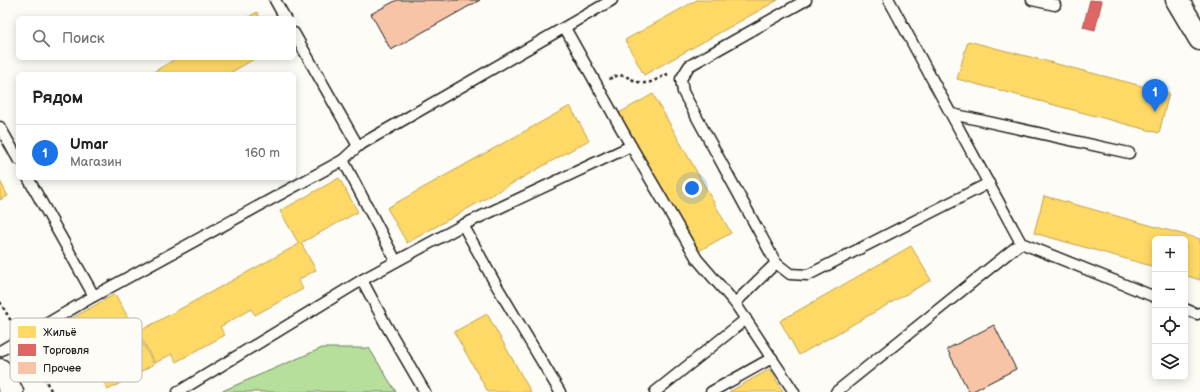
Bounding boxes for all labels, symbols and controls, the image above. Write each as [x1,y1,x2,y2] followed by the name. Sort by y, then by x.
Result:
[16,16,296,60] search box
[30,27,52,49] icon: search
[62,29,105,48] text: Поиск
[1142,79,1168,112] pin: 1
[32,88,83,108] text: Рядом
[70,135,108,154] text: Umar
[42,145,48,161] text: 1
[245,145,280,161] text: 160 m
[70,154,122,170] text: Магазин
[682,178,702,198] your location
[1152,236,1188,380] map controls
[1152,236,1188,272] button: +
[1152,272,1188,308] button: −
[1152,308,1188,344] button: locate
[10,318,142,382] legend
[43,326,77,339] text: Жильё
[43,344,89,357] text: Торговля
[1152,344,1188,380] button: layers
[43,362,81,375] text: Прочее

